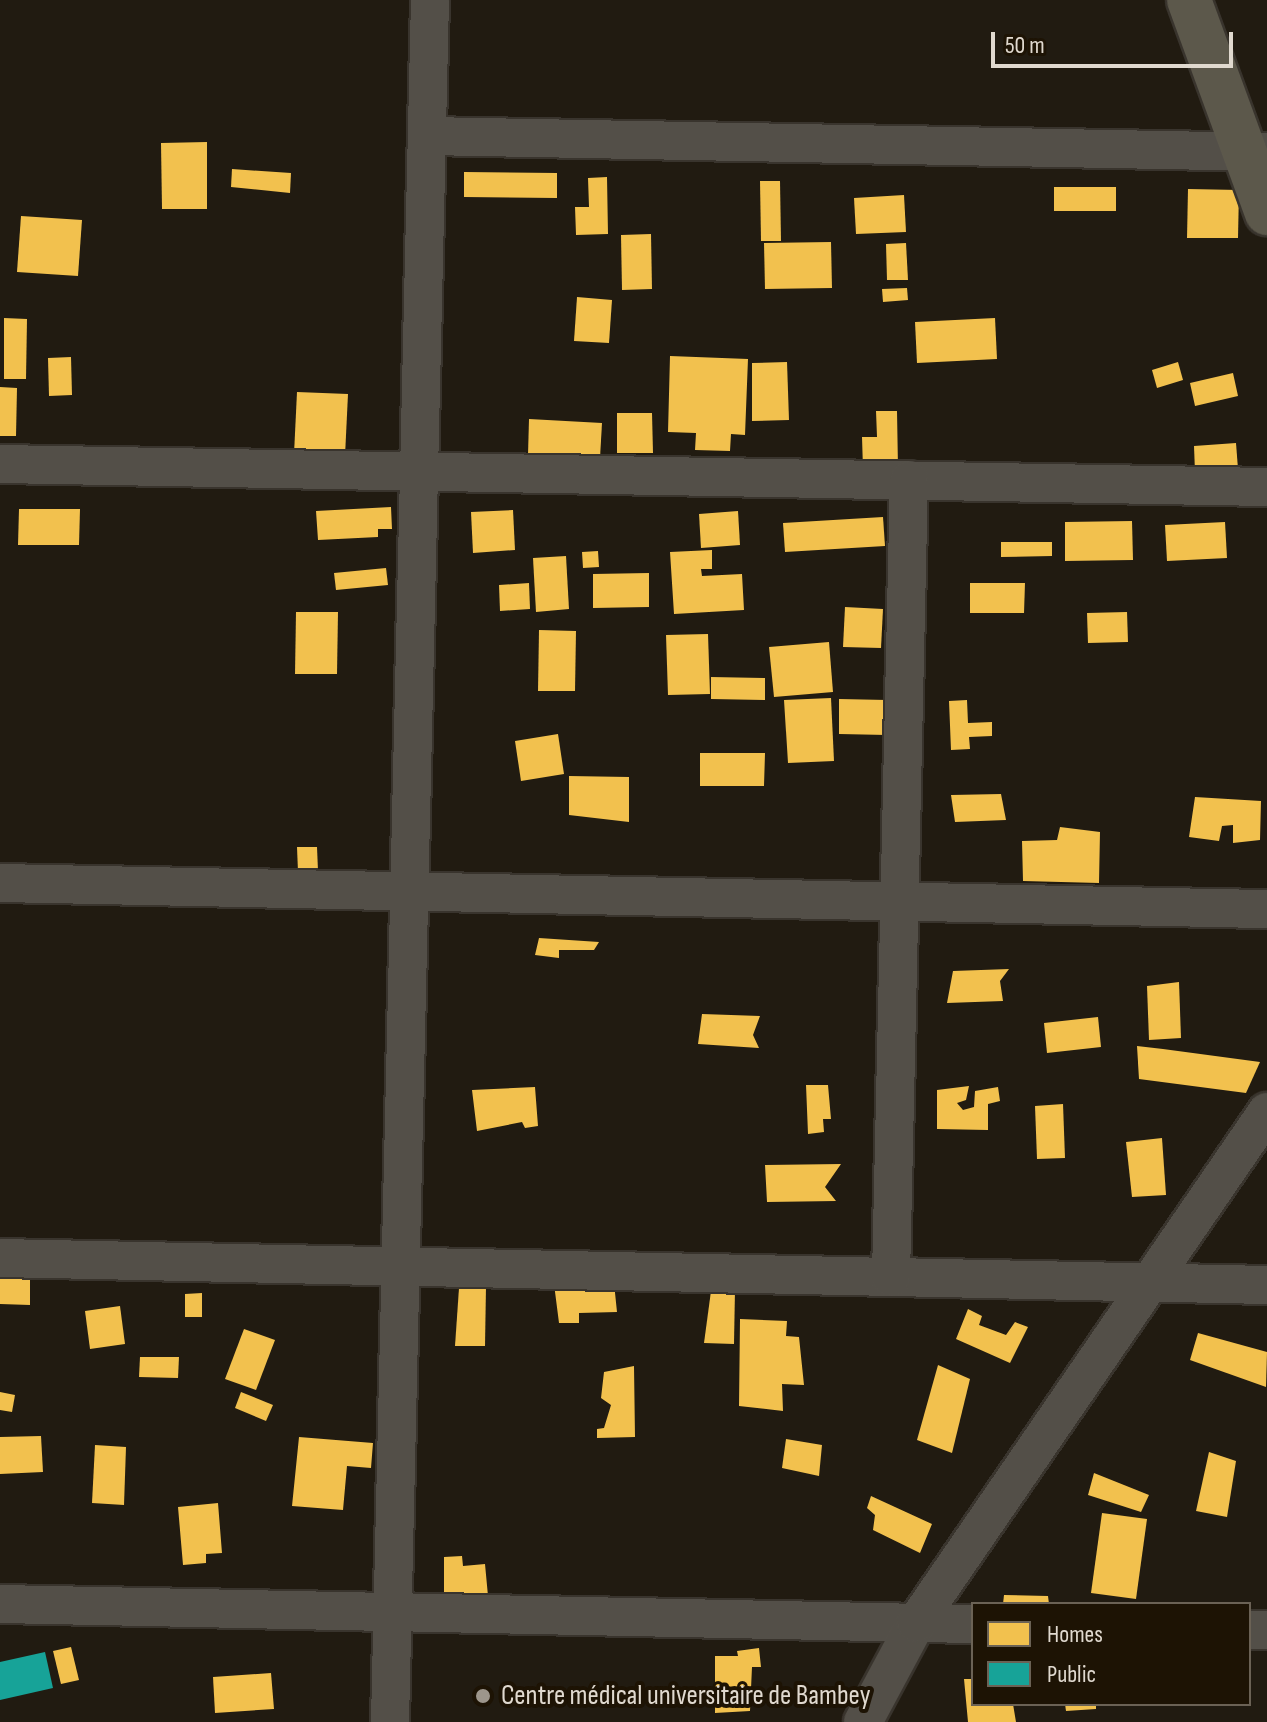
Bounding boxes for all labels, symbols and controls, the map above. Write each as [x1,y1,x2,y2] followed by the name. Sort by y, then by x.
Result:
[995,16,1237,66] scale bar
[1005,31,1045,60] text: 50 m
[971,1602,1251,1706] legend
[1047,1620,1103,1649] text: Homes
[1047,1660,1096,1689] text: Public
[501,1679,870,1713] place label: Centre médical universitaire de Bambey
[472,1685,494,1707] marker: Centre médical universitaire de Bambey

